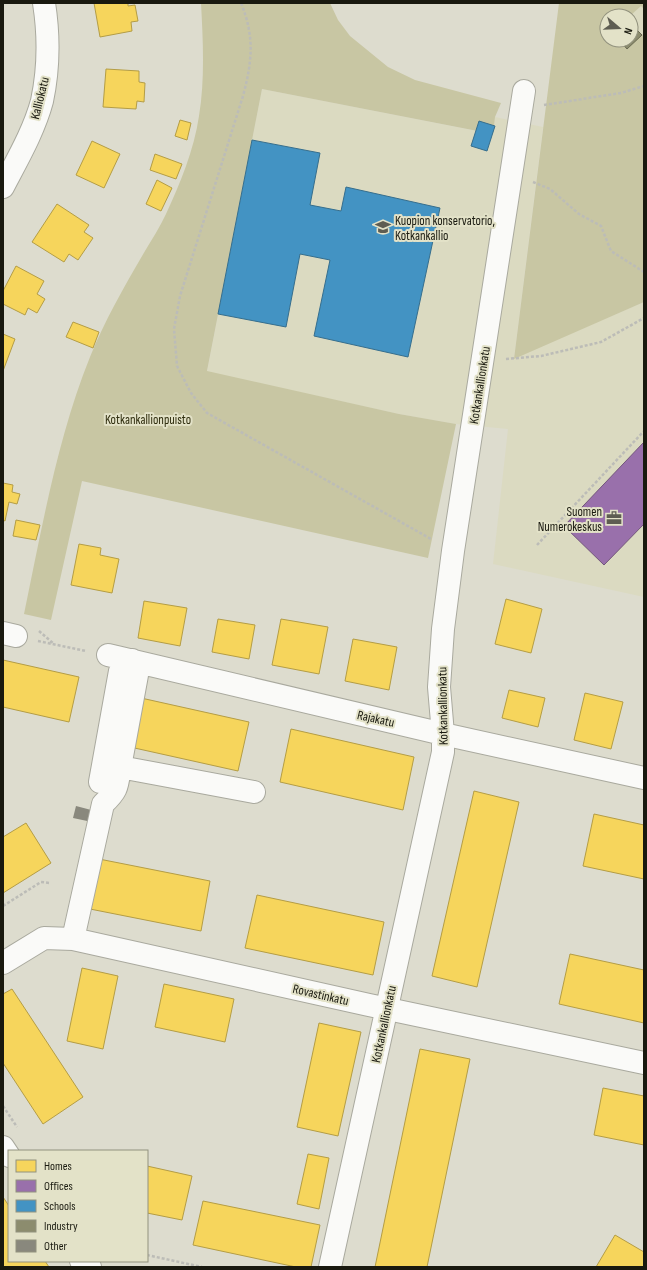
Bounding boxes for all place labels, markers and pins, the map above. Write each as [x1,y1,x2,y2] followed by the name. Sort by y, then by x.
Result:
[395,213,495,244] place label: Kuopion konservatorio, Kotkankallio
[374,218,392,236] school or university icon: Kuopion konservatorio, Kotkankallio
[538,504,602,535] place label: Suomen Numerokeskus
[605,509,623,527] office icon: Suomen Numerokeskus

